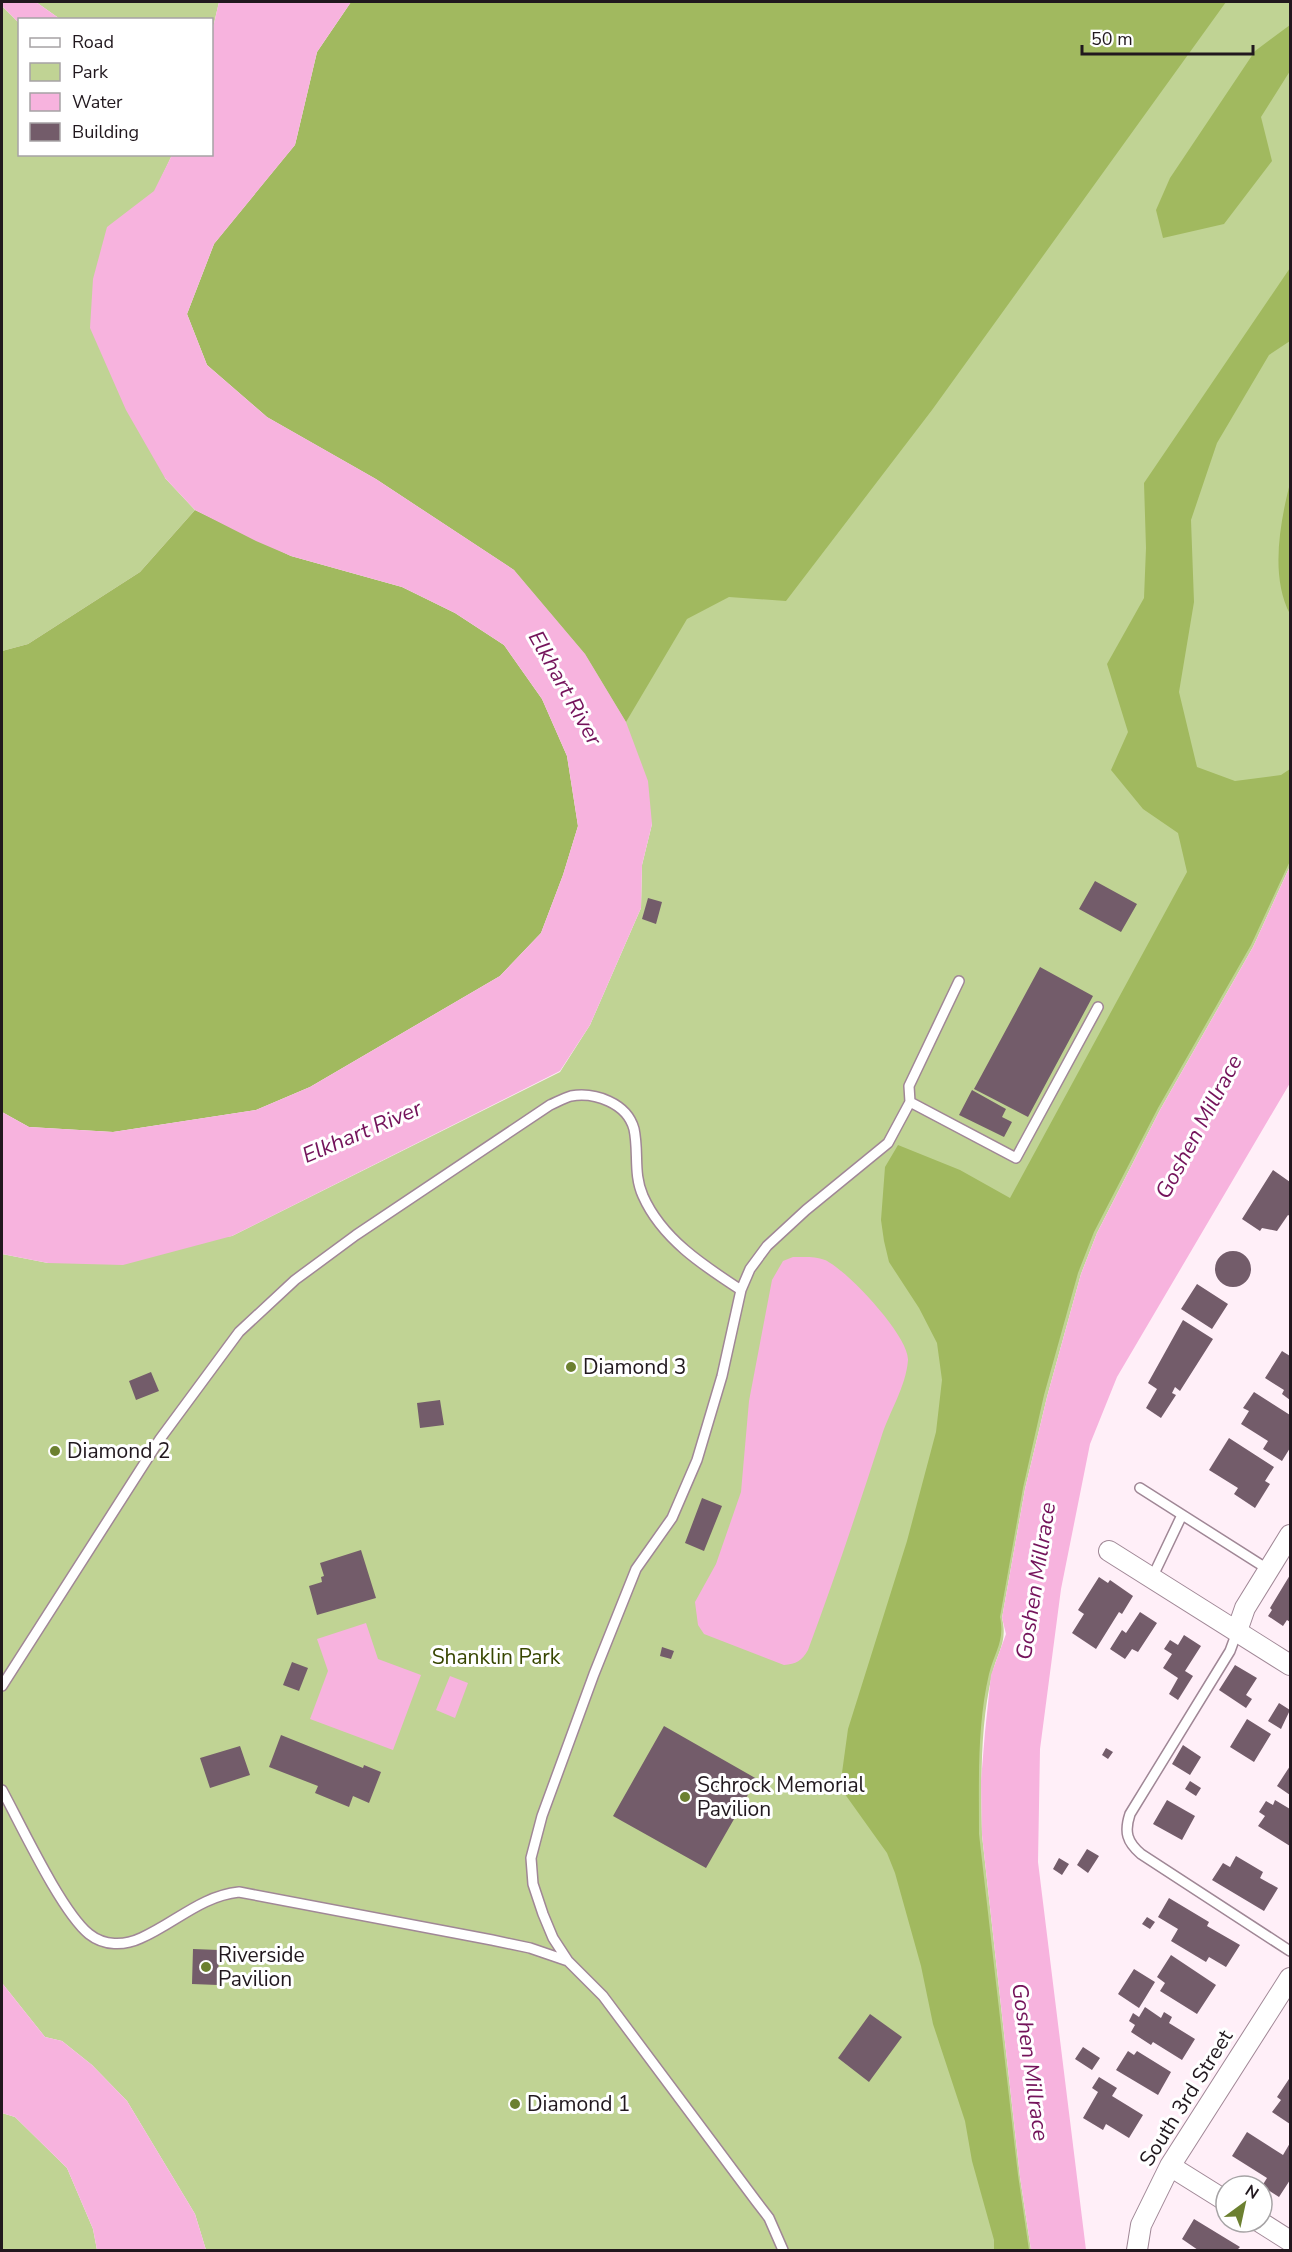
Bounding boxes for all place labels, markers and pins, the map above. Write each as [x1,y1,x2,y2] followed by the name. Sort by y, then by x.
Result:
[583,1353,686,1381] place label: Diamond 3
[564,1360,578,1374] marker: Diamond 3
[67,1437,170,1465] place label: Diamond 2
[48,1444,62,1458] marker: Diamond 2
[697,1771,866,1823] place label: Schrock Memorial Pavilion
[678,1790,692,1804] marker: Schrock Memorial Pavilion
[218,1941,305,1993] place label: Riverside Pavilion
[199,1960,213,1974] marker: Riverside Pavilion
[527,2090,630,2118] place label: Diamond 1
[508,2097,522,2111] marker: Diamond 1

